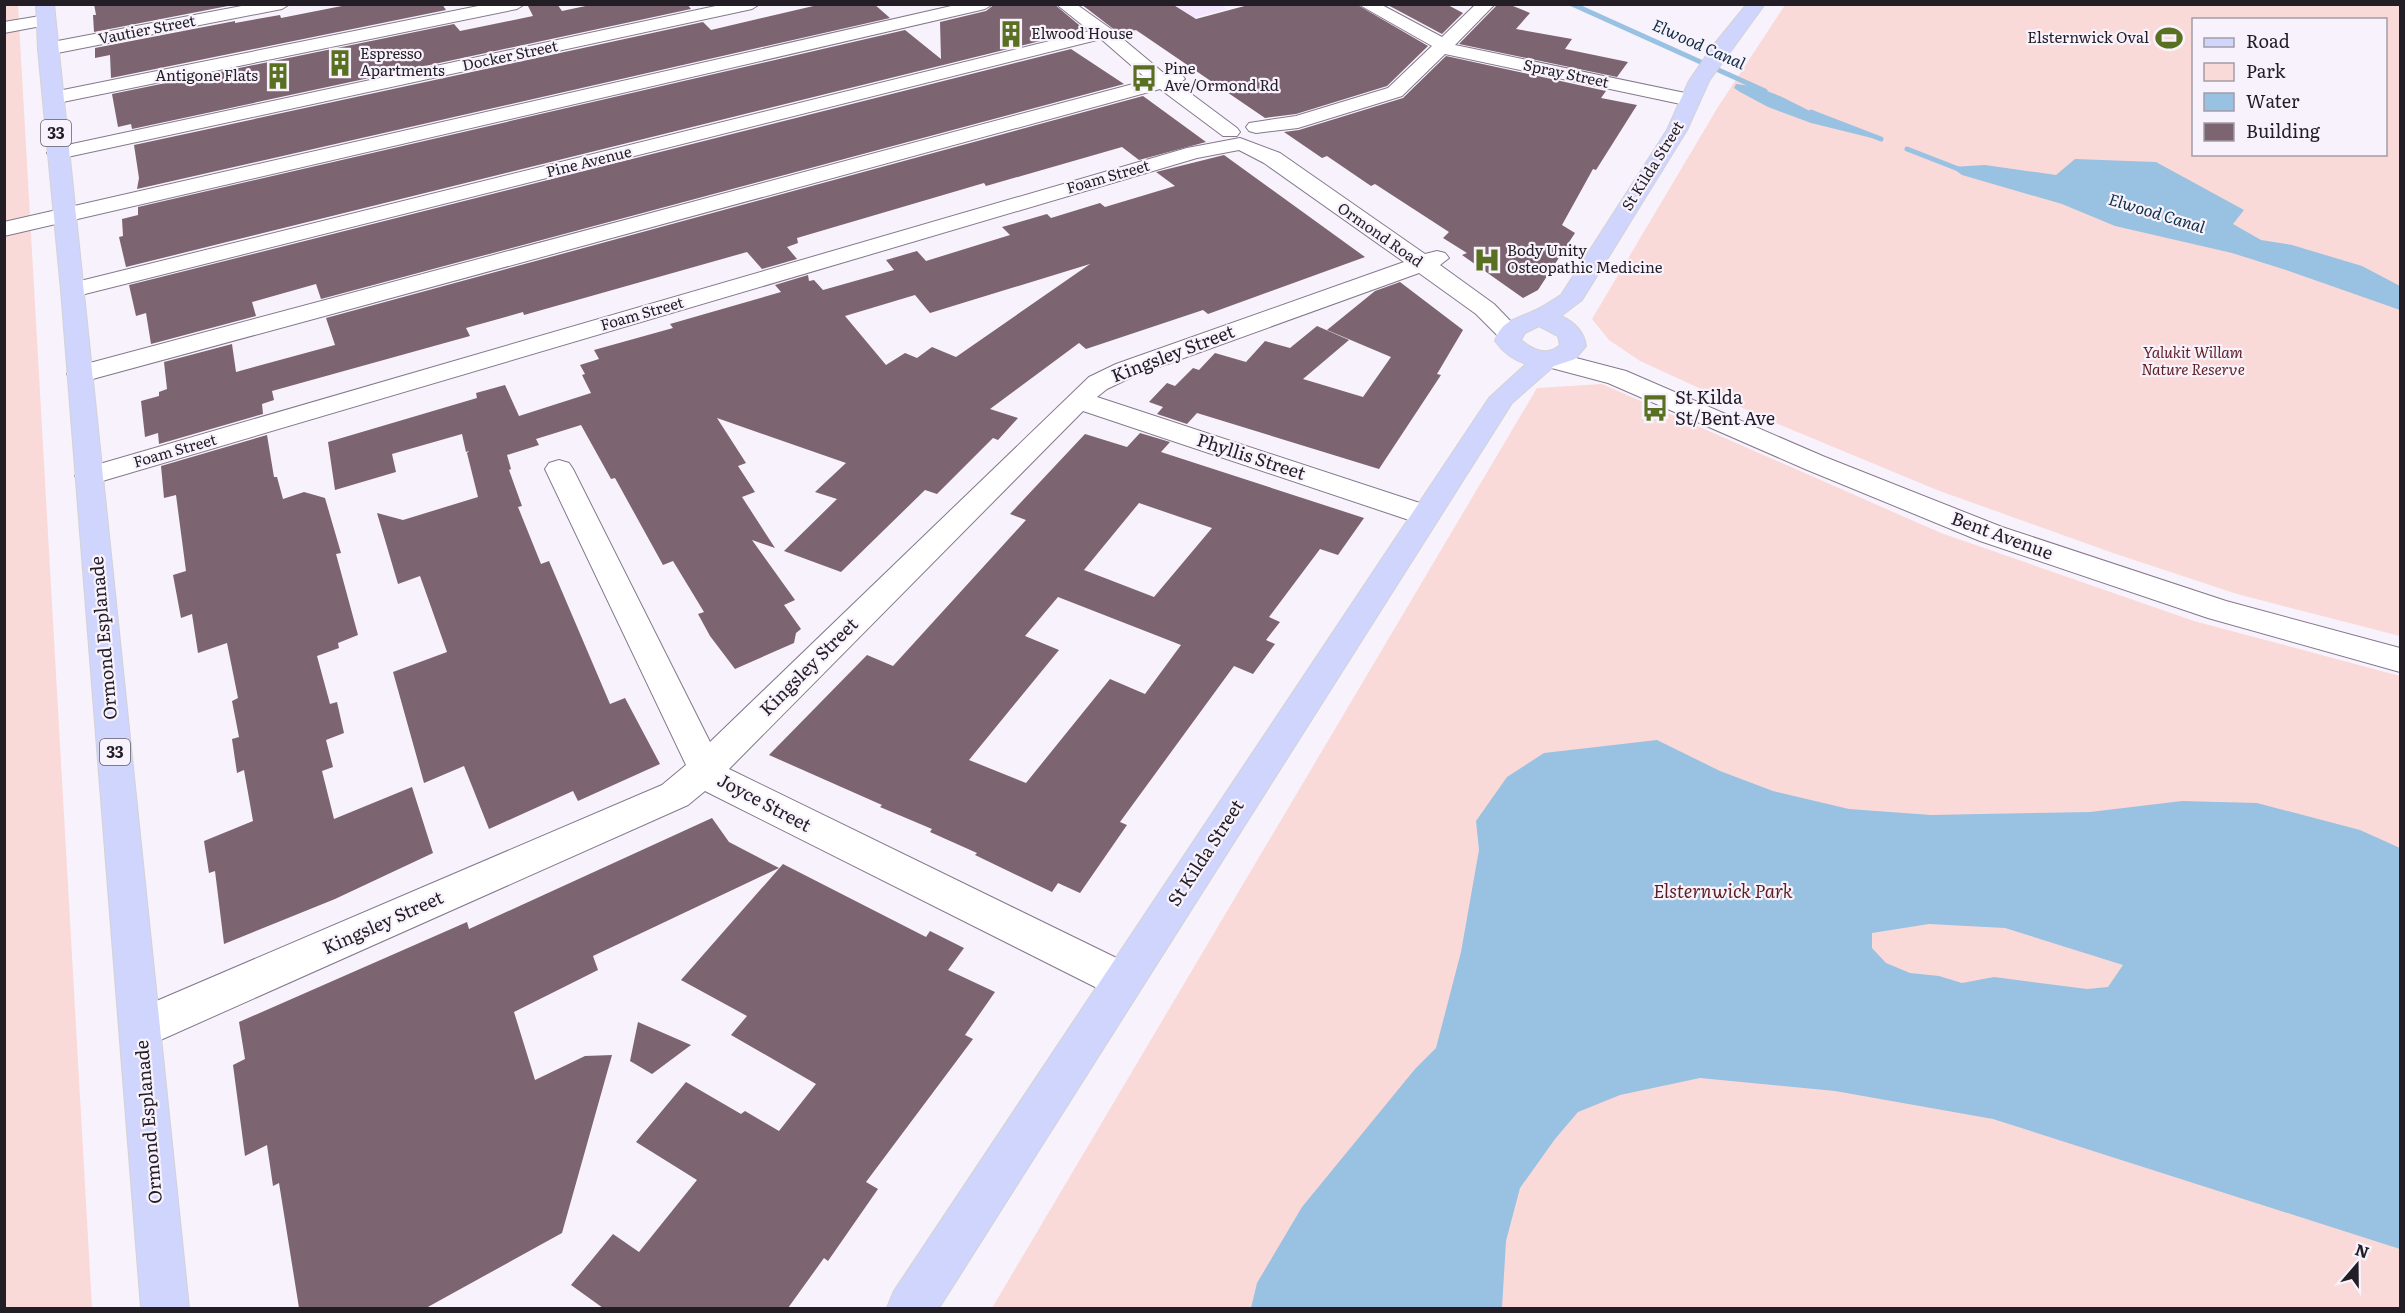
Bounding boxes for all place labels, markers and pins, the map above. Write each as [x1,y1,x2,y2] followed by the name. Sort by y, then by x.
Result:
[996,19,1026,49] building icon: Elwood House
[1031,21,1133,44] place label: Elwood House
[2154,23,2184,53] sports icon: Elsternwick Oval
[2027,25,2149,48] place label: Elsternwick Oval
[360,41,445,81] place label: Espresso Apartments
[325,48,355,78] building icon: Espresso Apartments
[1164,56,1279,96] place label: Pine Ave/Ormond Rd
[263,61,293,91] building icon: Antigone Flats
[155,63,258,86] place label: Antigone Flats
[1129,63,1159,93] bus stop icon: Pine Ave/Ormond Rd
[1507,238,1663,278] place label: Body Unity Osteopathic Medicine
[1472,245,1502,275] hospital icon: Body Unity Osteopathic Medicine
[1675,383,1775,431] place label: St Kilda St/Bent Ave
[1640,393,1670,423] bus stop icon: St Kilda St/Bent Ave

